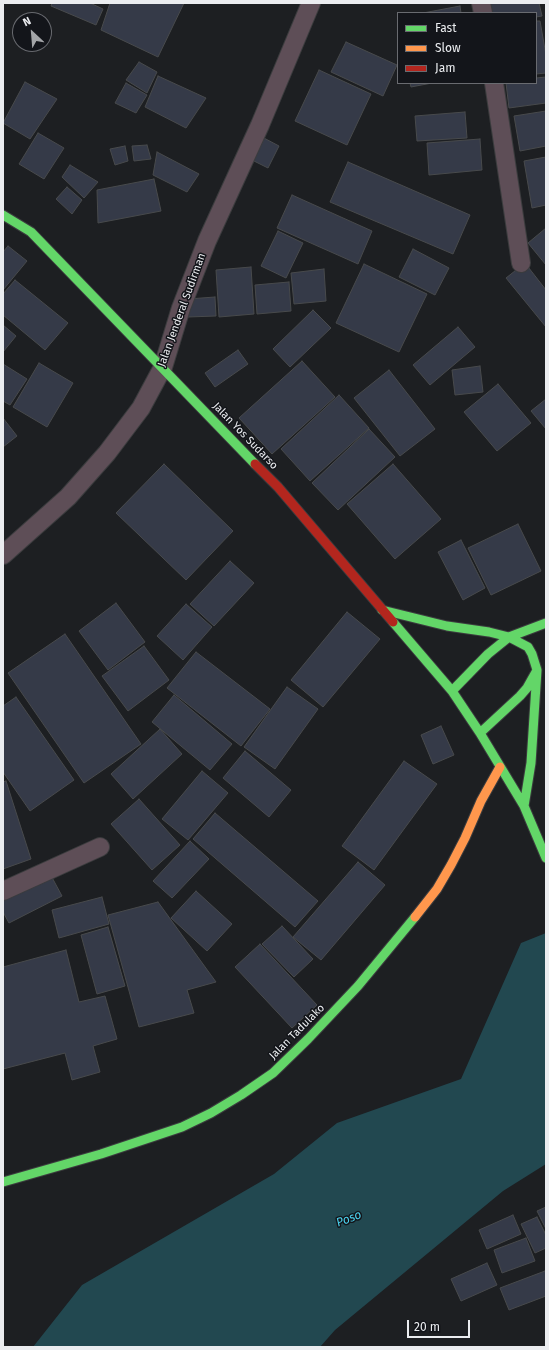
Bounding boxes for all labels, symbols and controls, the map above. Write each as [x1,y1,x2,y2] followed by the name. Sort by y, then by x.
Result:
[12,12,52,52] north arrow
[397,12,537,84] legend
[21,14,33,29] text: N
[435,21,457,35] text: Fast
[435,41,461,55] text: Slow
[435,61,455,75] text: Jam
[155,251,209,369] street label: Jalan Jenderal Sudirman
[210,400,280,472] street label: Jalan Yos Sudarso
[267,1002,327,1062] street label: Jalan Tadulako
[334,1208,364,1230] water label: Poso
[409,1312,472,1338] scale bar
[414,1320,440,1334] text: 20 m

